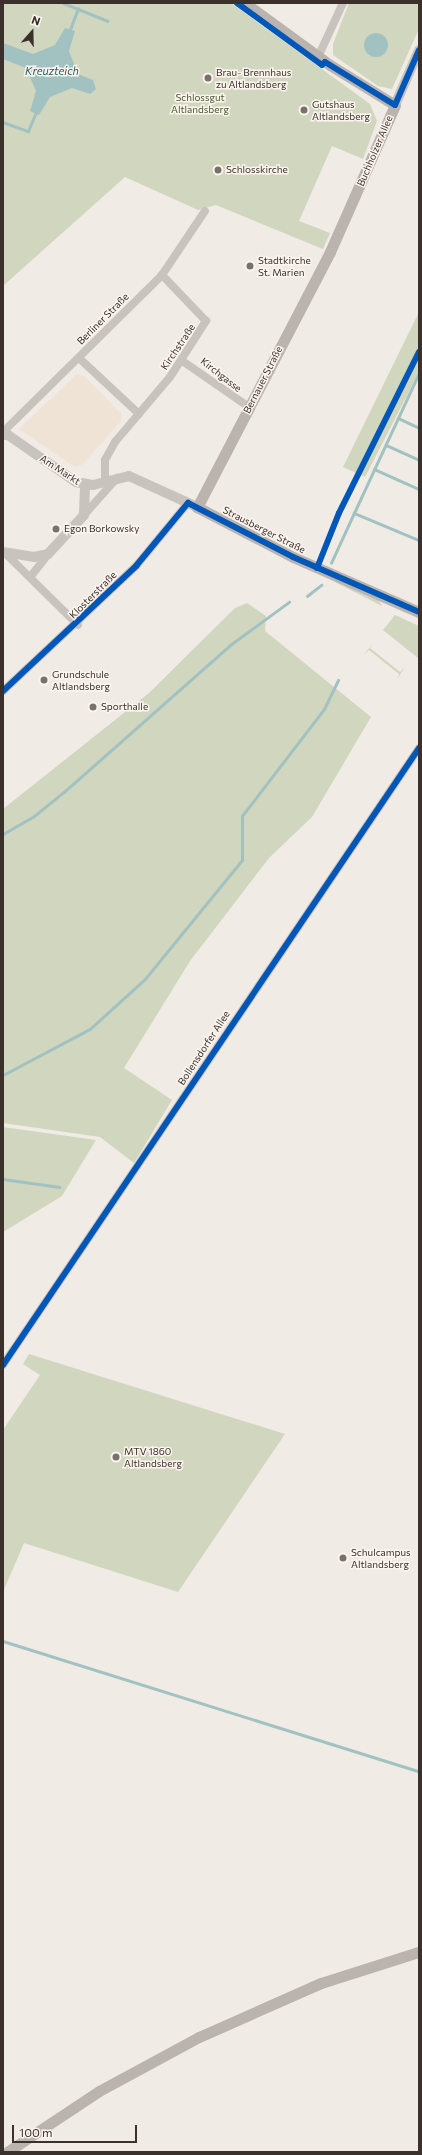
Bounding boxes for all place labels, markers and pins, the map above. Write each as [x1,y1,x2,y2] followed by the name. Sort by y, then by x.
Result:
[216,66,291,90] place label: Brau- Brennhaus zu Altlandsberg
[203,73,213,83] marker: Brau- Brennhaus zu Altlandsberg
[312,98,370,122] place label: Gutshaus Altlandsberg
[299,105,309,115] marker: Gutshaus Altlandsberg
[226,164,288,176] place label: Schlosskirche
[213,165,223,175] marker: Schlosskirche
[258,254,311,278] place label: Stadtkirche St. Marien
[245,261,255,271] marker: Stadtkirche St. Marien
[64,523,139,535] place label: Egon Borkowsky
[51,524,61,534] marker: Egon Borkowsky
[52,668,110,692] place label: Grundschule Altlandsberg
[39,675,49,685] marker: Grundschule Altlandsberg
[101,701,148,713] place label: Sporthalle
[88,702,98,712] marker: Sporthalle
[124,1445,182,1468] place label: MTV 1860 Altlandsberg
[111,1452,121,1462] marker: MTV 1860 Altlandsberg
[351,1546,411,1570] place label: Schulcampus Altlandsberg
[338,1553,348,1563] marker: Schulcampus Altlandsberg

